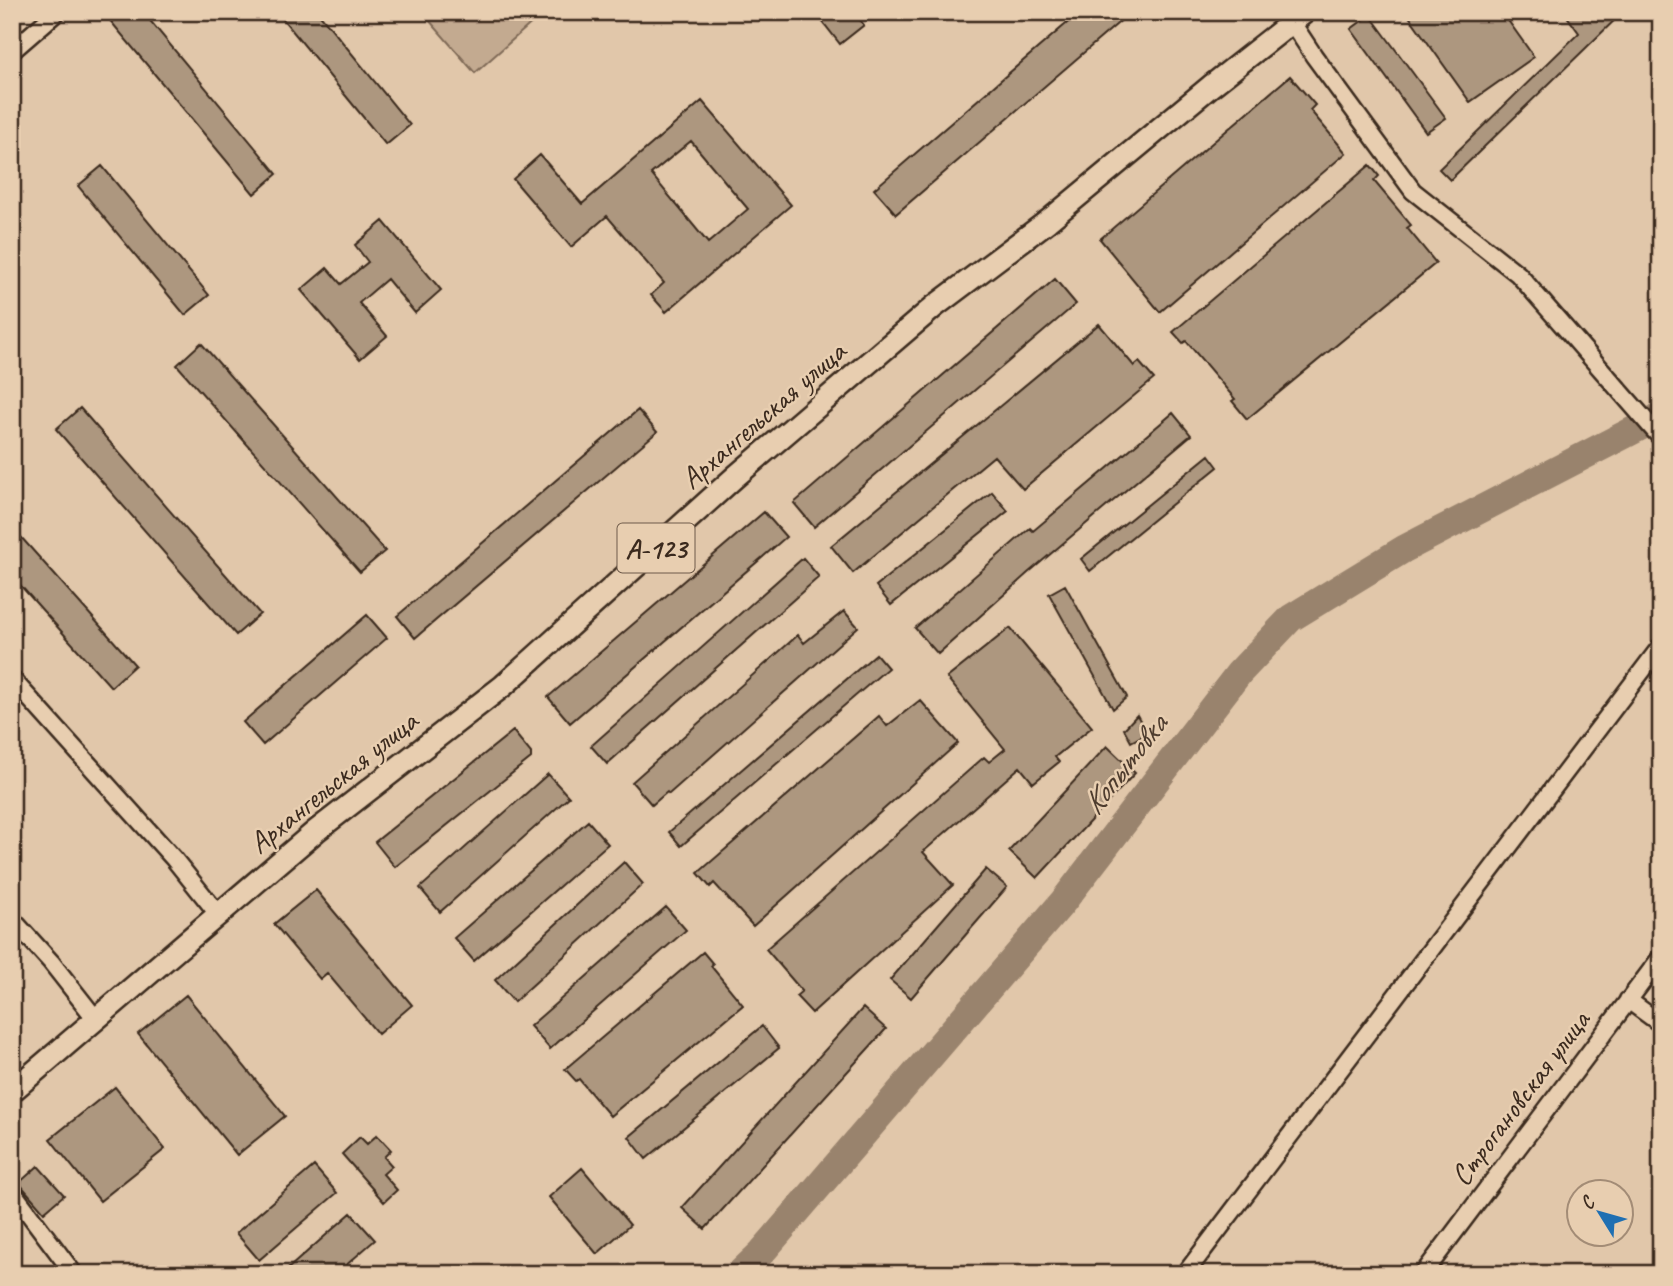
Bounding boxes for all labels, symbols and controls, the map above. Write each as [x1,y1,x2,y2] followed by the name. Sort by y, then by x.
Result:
[673,332,855,497] street label: Архангельская улица
[618,524,694,572] road number: А-123
[241,701,427,862] street label: Архангельская улица
[1073,703,1178,823] water label: Копытовка
[1442,1001,1599,1193] street label: Строгановская улица
[1564,1178,1634,1248] north arrow
[1575,1190,1601,1214] text: С

